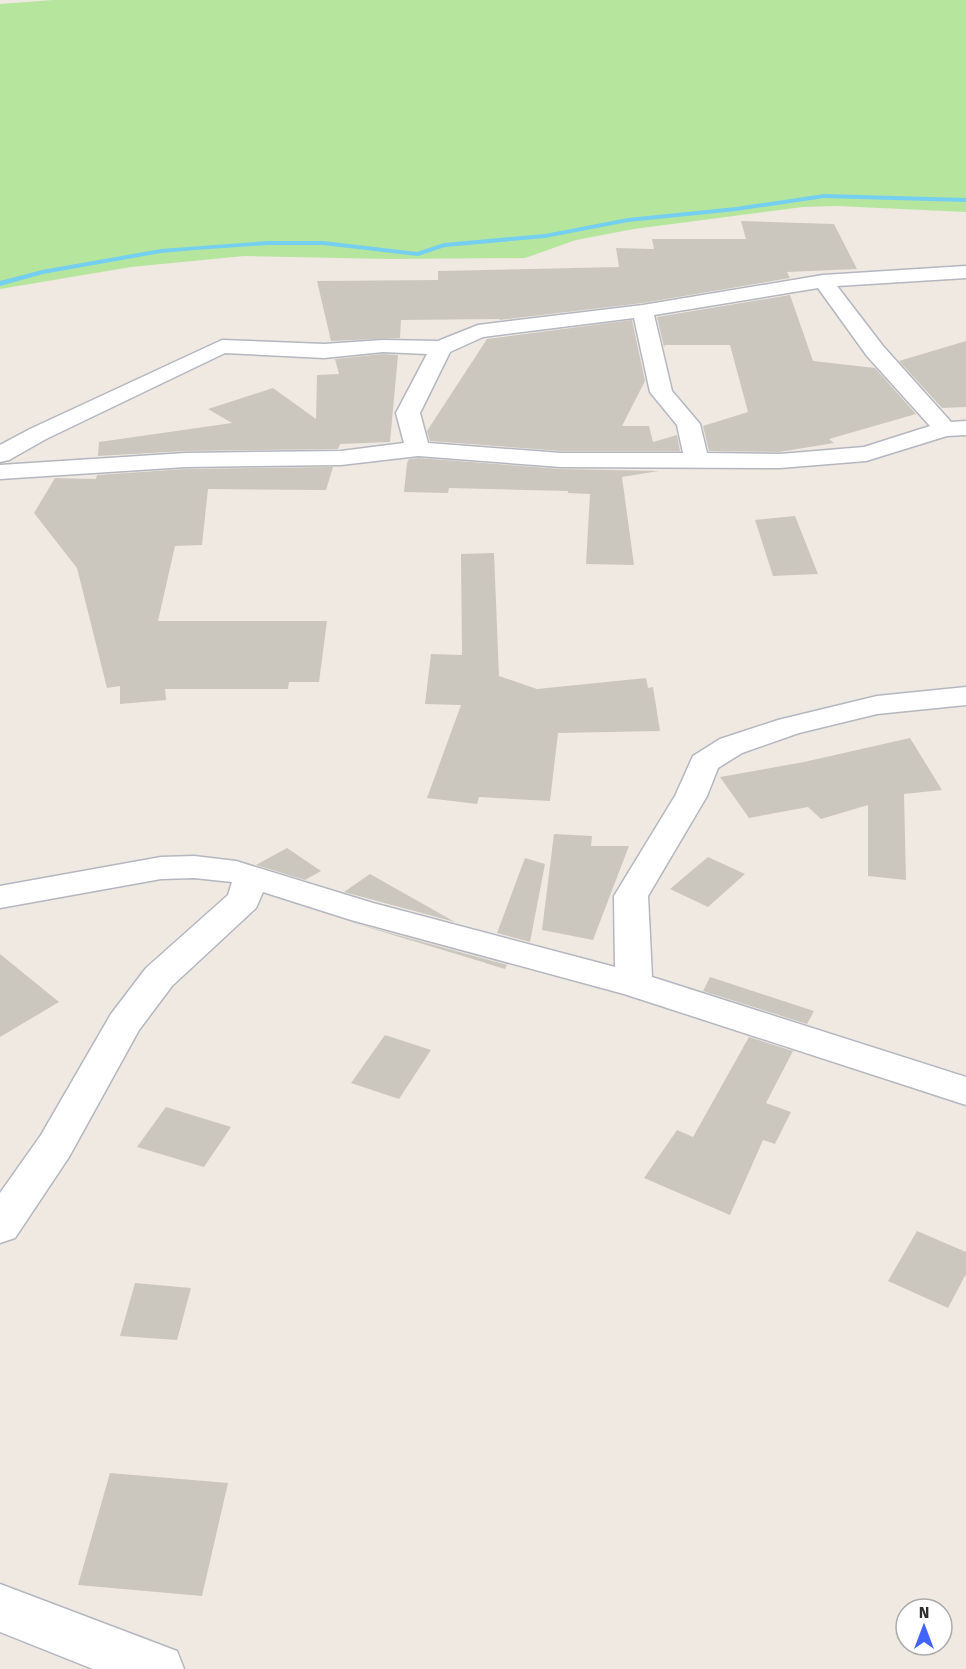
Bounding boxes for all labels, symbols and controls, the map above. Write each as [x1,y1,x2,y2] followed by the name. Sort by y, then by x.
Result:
[894,1597,954,1657] north arrow
[919,1603,929,1622] text: N

